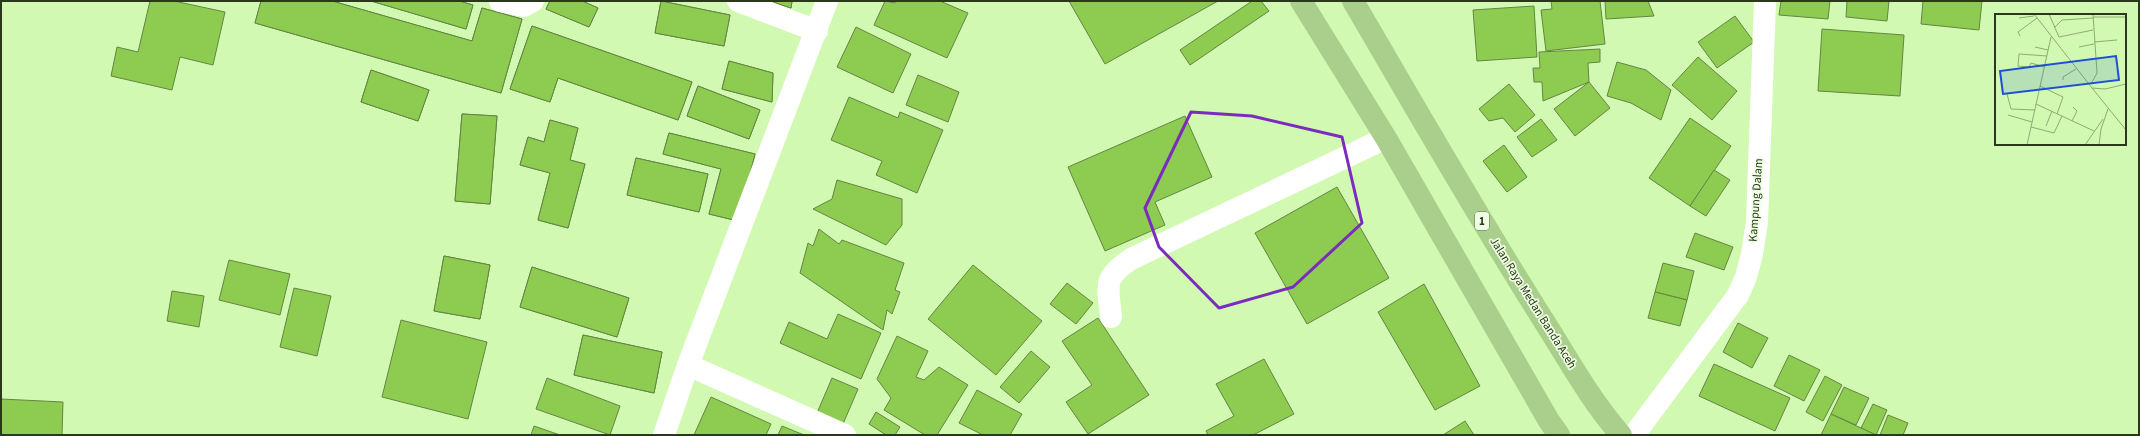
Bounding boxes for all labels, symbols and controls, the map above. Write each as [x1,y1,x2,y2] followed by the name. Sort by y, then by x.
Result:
[1995,14,2126,145] inset map
[1745,158,1767,242] street label: Kampung Dalam
[1475,212,1489,230] road number: 1
[1486,234,1580,372] street label: Jalan Raya Medan Banda Aceh

